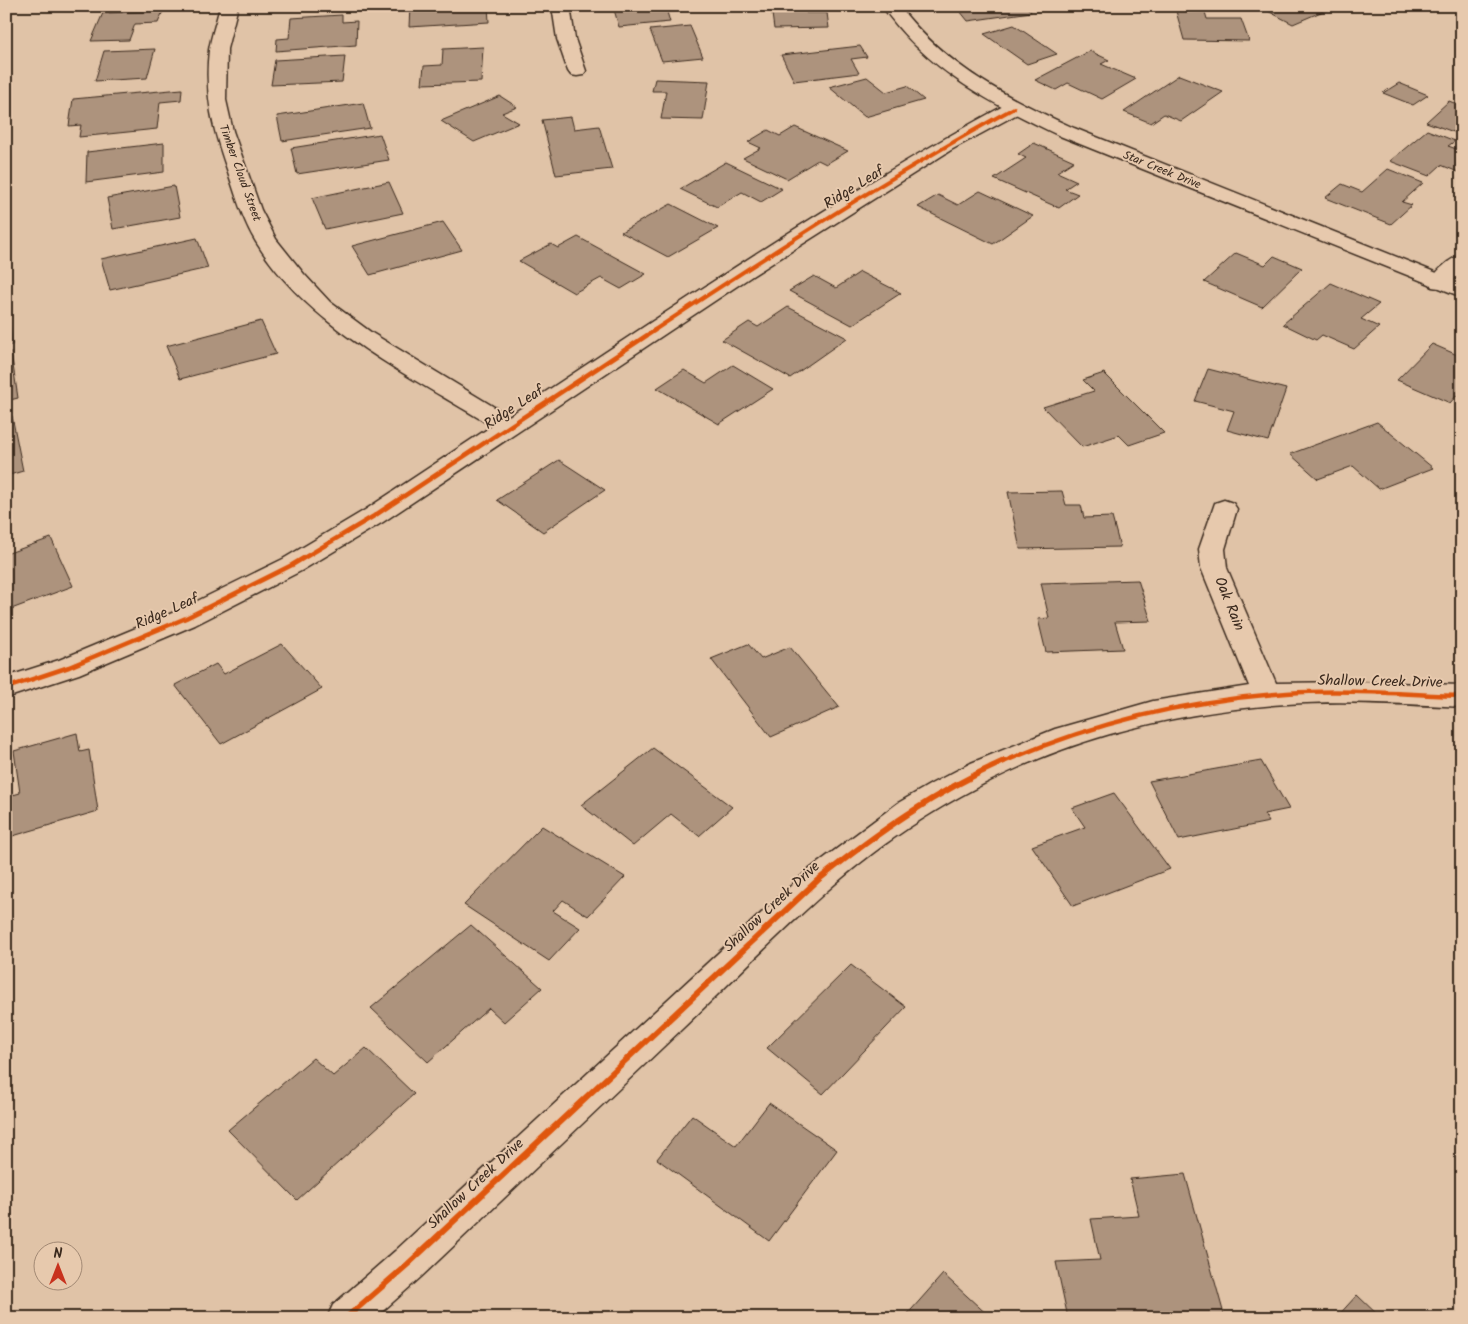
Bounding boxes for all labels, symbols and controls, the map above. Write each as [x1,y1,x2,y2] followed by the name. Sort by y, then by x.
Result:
[214,122,266,224] street label: Timber Cloud Street
[1120,146,1205,195] street label: Star Creek Drive
[819,159,890,216] street label: Ridge Leaf
[479,379,550,436] street label: Ridge Leaf
[1207,573,1251,635] street label: Oak Rain
[131,587,204,637] street label: Ridge Leaf
[1317,669,1443,695] street label: Shallow Creek Drive
[718,855,826,958] street label: Shallow Creek Drive
[422,1132,530,1235] street label: Shallow Creek Drive
[32,1242,82,1292] north arrow
[54,1243,63,1265] text: N

